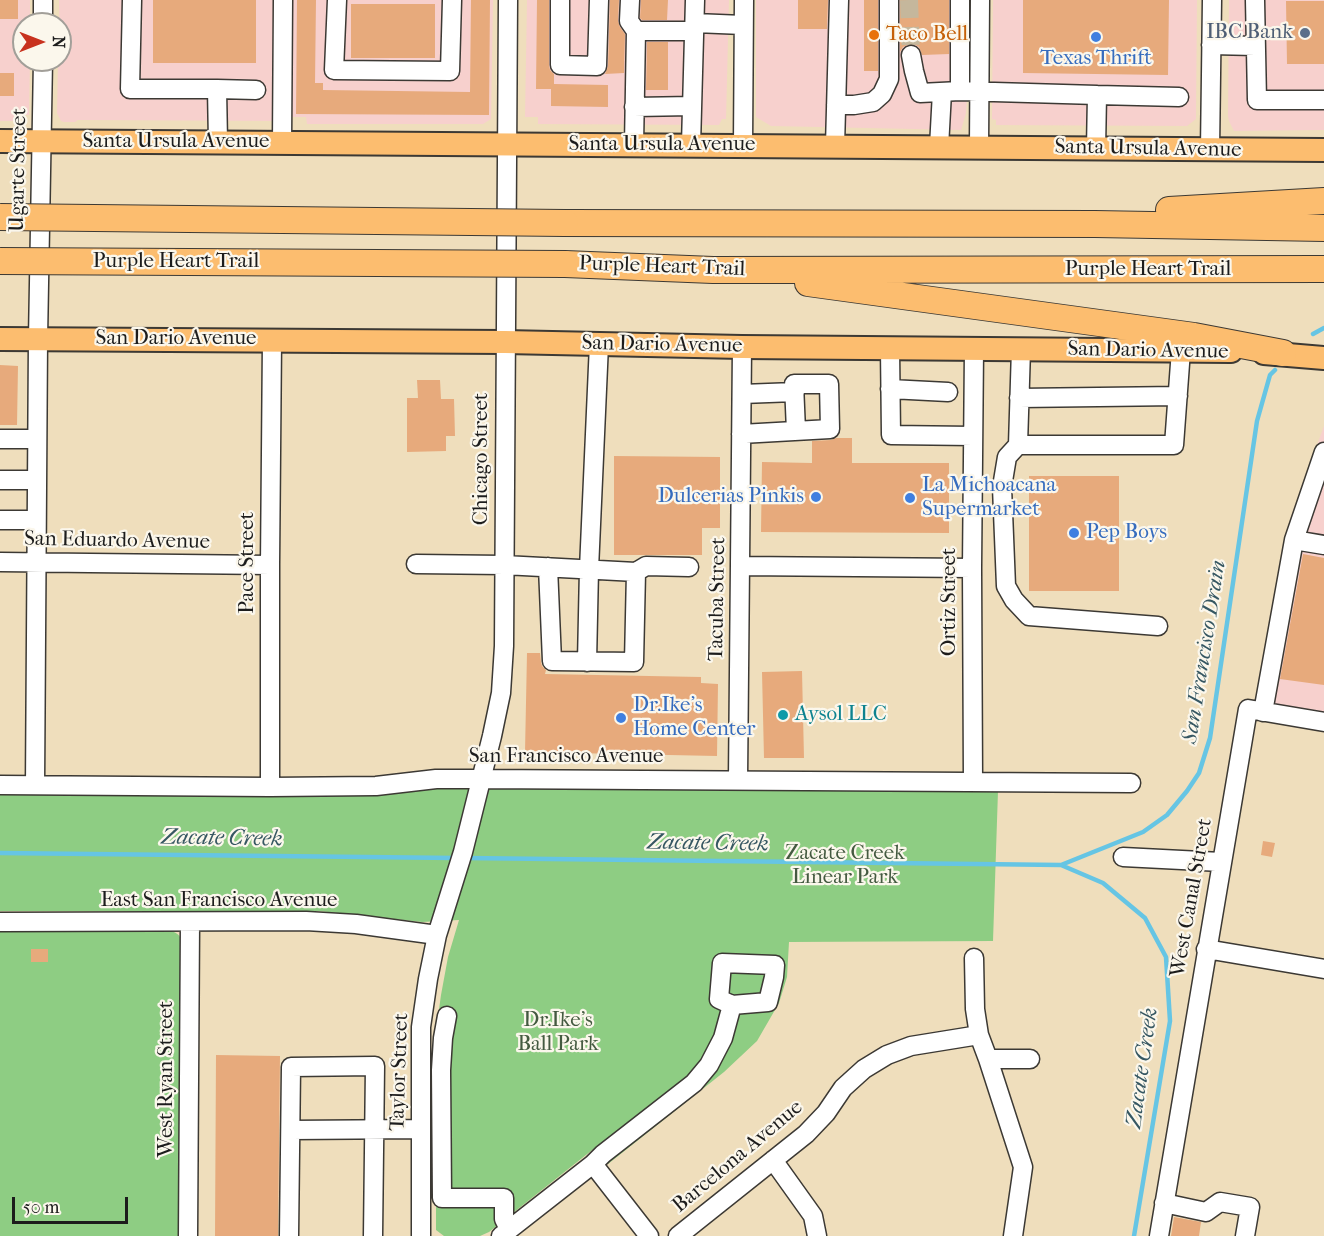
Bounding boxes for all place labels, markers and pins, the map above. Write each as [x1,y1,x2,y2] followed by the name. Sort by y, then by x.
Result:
[1206,20,1293,46] place label: IBC Bank
[886,22,968,48] place label: Taco Bell
[1298,26,1312,40] marker: IBC Bank
[867,28,881,42] marker: Taco Bell
[1089,30,1103,44] marker: Texas Thrift
[1040,46,1152,72] place label: Texas Thrift
[922,473,1056,523] place label: La Michoacana Supermarket
[658,484,804,510] place label: Dulcerias Pinkis
[809,490,823,504] marker: Dulcerias Pinkis
[903,491,917,505] marker: La Michoacana Supermarket
[1086,520,1167,546] place label: Pep Boys
[1067,526,1081,540] marker: Pep Boys
[633,693,756,743] place label: Dr.Ike's Home Center
[795,702,887,728] place label: Aysol LLC
[776,708,790,722] marker: Aysol LLC
[614,711,628,725] marker: Dr.Ike's Home Center

